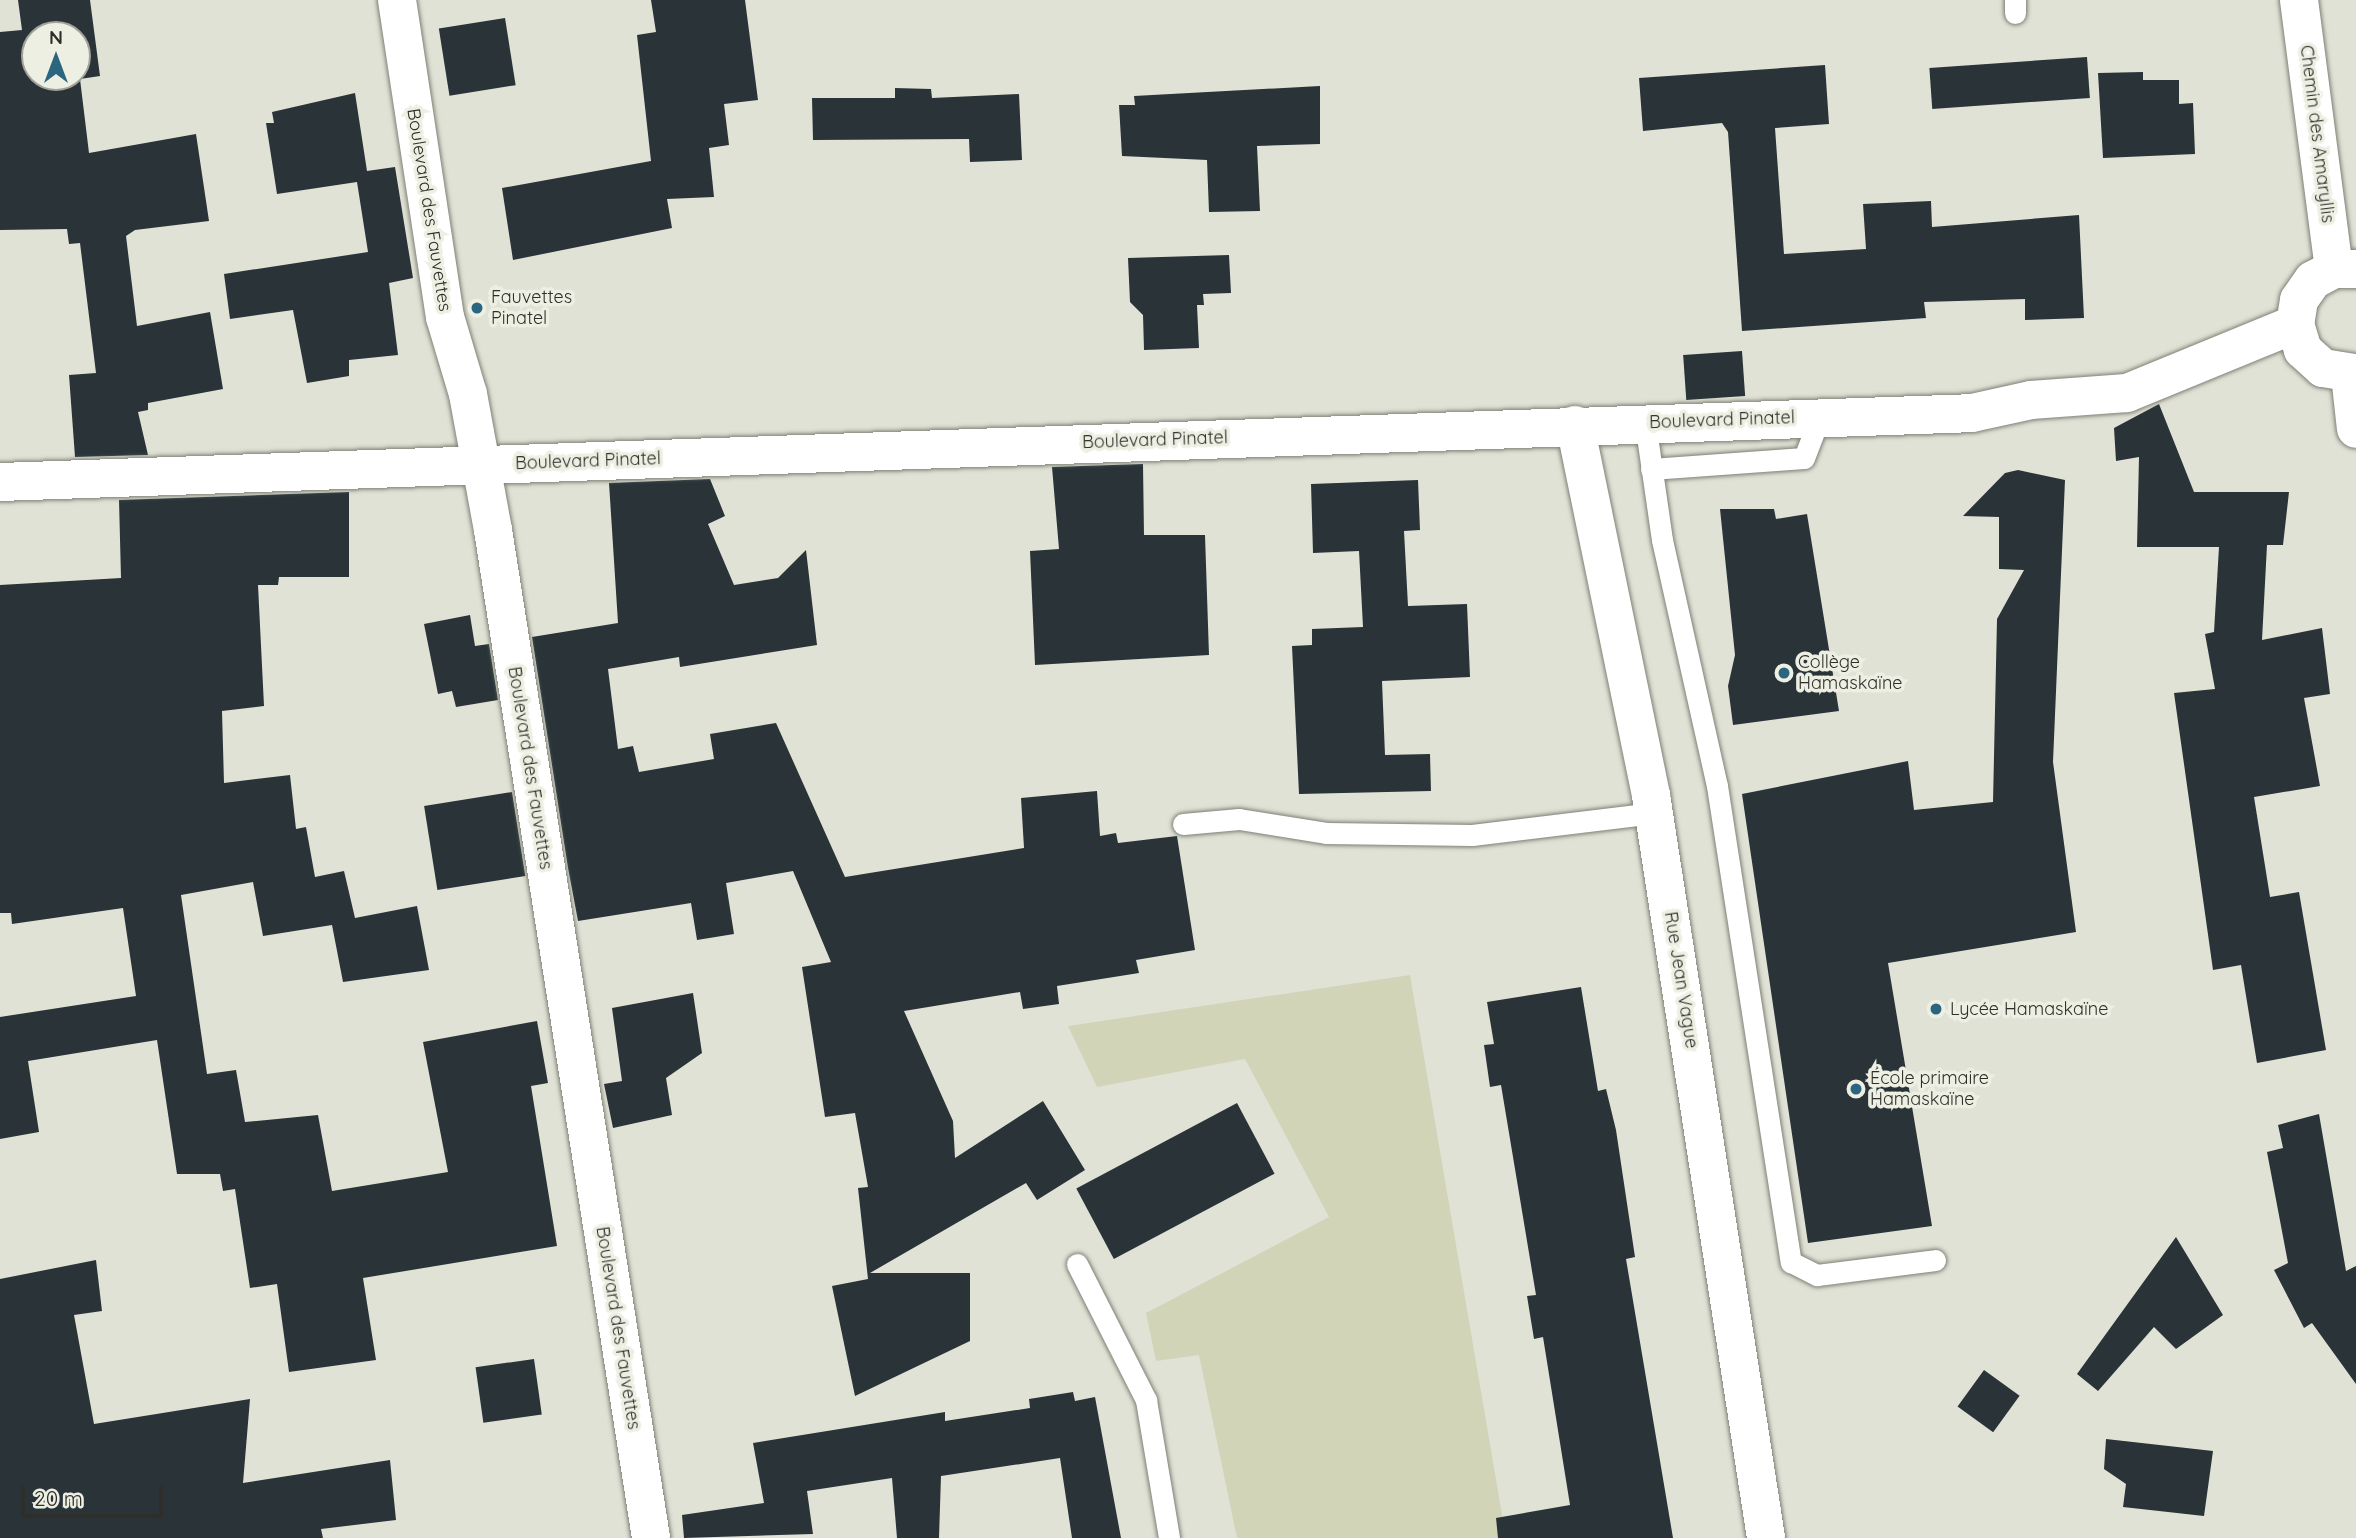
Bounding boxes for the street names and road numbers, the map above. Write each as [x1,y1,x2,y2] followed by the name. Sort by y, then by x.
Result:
[2295,44,2339,224] street label: Chemin des Amaryllis
[402,107,456,313] street label: Boulevard des Fauvettes
[1649,407,1795,433] street label: Boulevard Pinatel
[1082,427,1228,453] street label: Boulevard Pinatel
[515,448,661,474] street label: Boulevard Pinatel
[503,665,557,871] street label: Boulevard des Fauvettes
[1660,910,1702,1050] street label: Rue Jean Vague
[591,1225,645,1431] street label: Boulevard des Fauvettes

